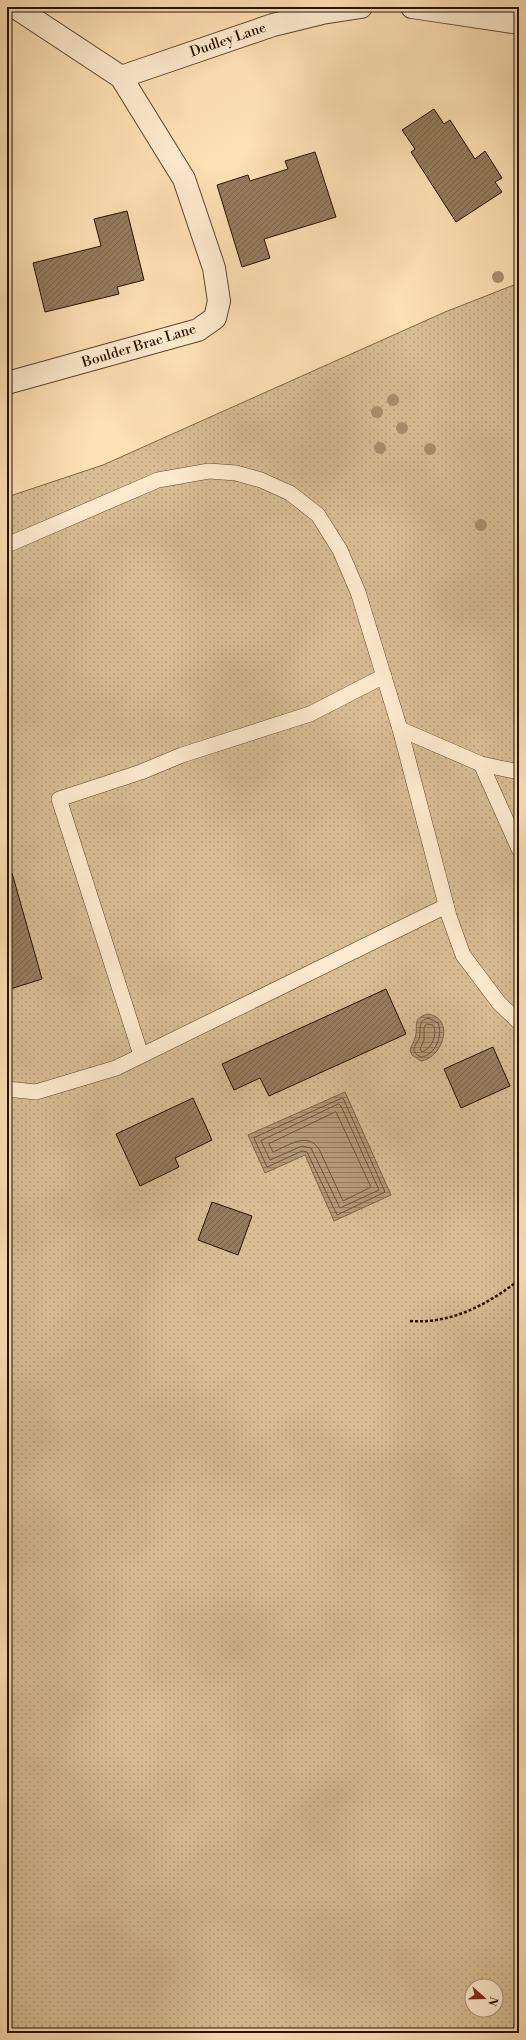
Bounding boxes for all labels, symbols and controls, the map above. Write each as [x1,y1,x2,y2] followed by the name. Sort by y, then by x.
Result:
[188,19,268,61] street label: Dudley Lane
[79,320,198,372] street label: Boulder Brae Lane
[464,1978,504,2018] north arrow
[484,1995,501,2008] text: N

